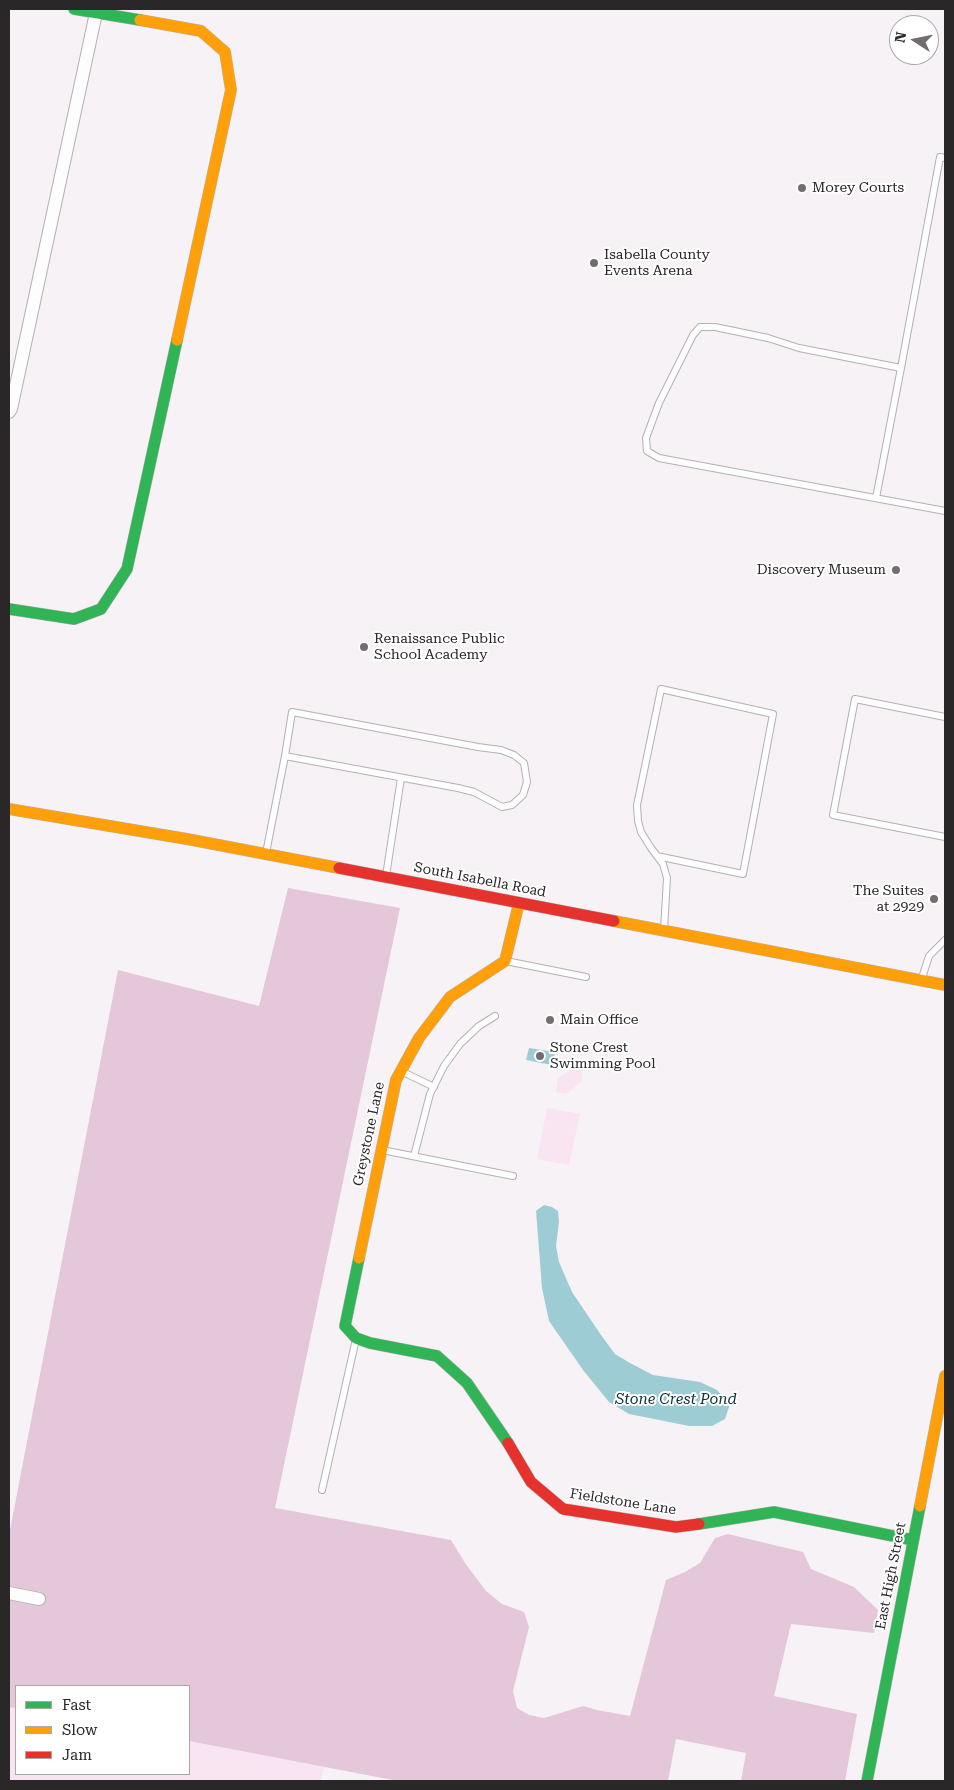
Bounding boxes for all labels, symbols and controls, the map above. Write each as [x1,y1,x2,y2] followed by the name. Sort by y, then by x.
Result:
[889,15,939,65] north arrow
[891,31,909,44] text: N
[812,180,904,196] place label: Morey Courts
[796,182,808,194] marker: Morey Courts
[604,247,710,280] place label: Isabella County Events Arena
[588,257,600,269] marker: Isabella County Events Arena
[757,562,886,578] place label: Discovery Museum
[890,564,902,576] marker: Discovery Museum
[374,631,505,664] place label: Renaissance Public School Academy
[358,641,370,653] marker: Renaissance Public School Academy
[413,859,547,901] street label: South Isabella Road
[853,883,924,916] place label: The Suites at 2929
[928,893,940,905] marker: The Suites at 2929
[560,1012,638,1028] place label: Main Office
[544,1014,556,1026] marker: Main Office
[550,1040,656,1072] place label: Stone Crest Swimming Pool
[534,1050,546,1062] marker: Stone Crest Swimming Pool
[350,1080,388,1188] street label: Greystone Lane
[615,1391,737,1409] water label: Stone Crest Pond
[569,1485,677,1519] street label: Fieldstone Lane
[872,1521,910,1631] street label: East High Street
[15,1685,190,1775] legend
[62,1696,91,1714] text: Fast
[62,1721,97,1739] text: Slow
[62,1746,92,1764] text: Jam

